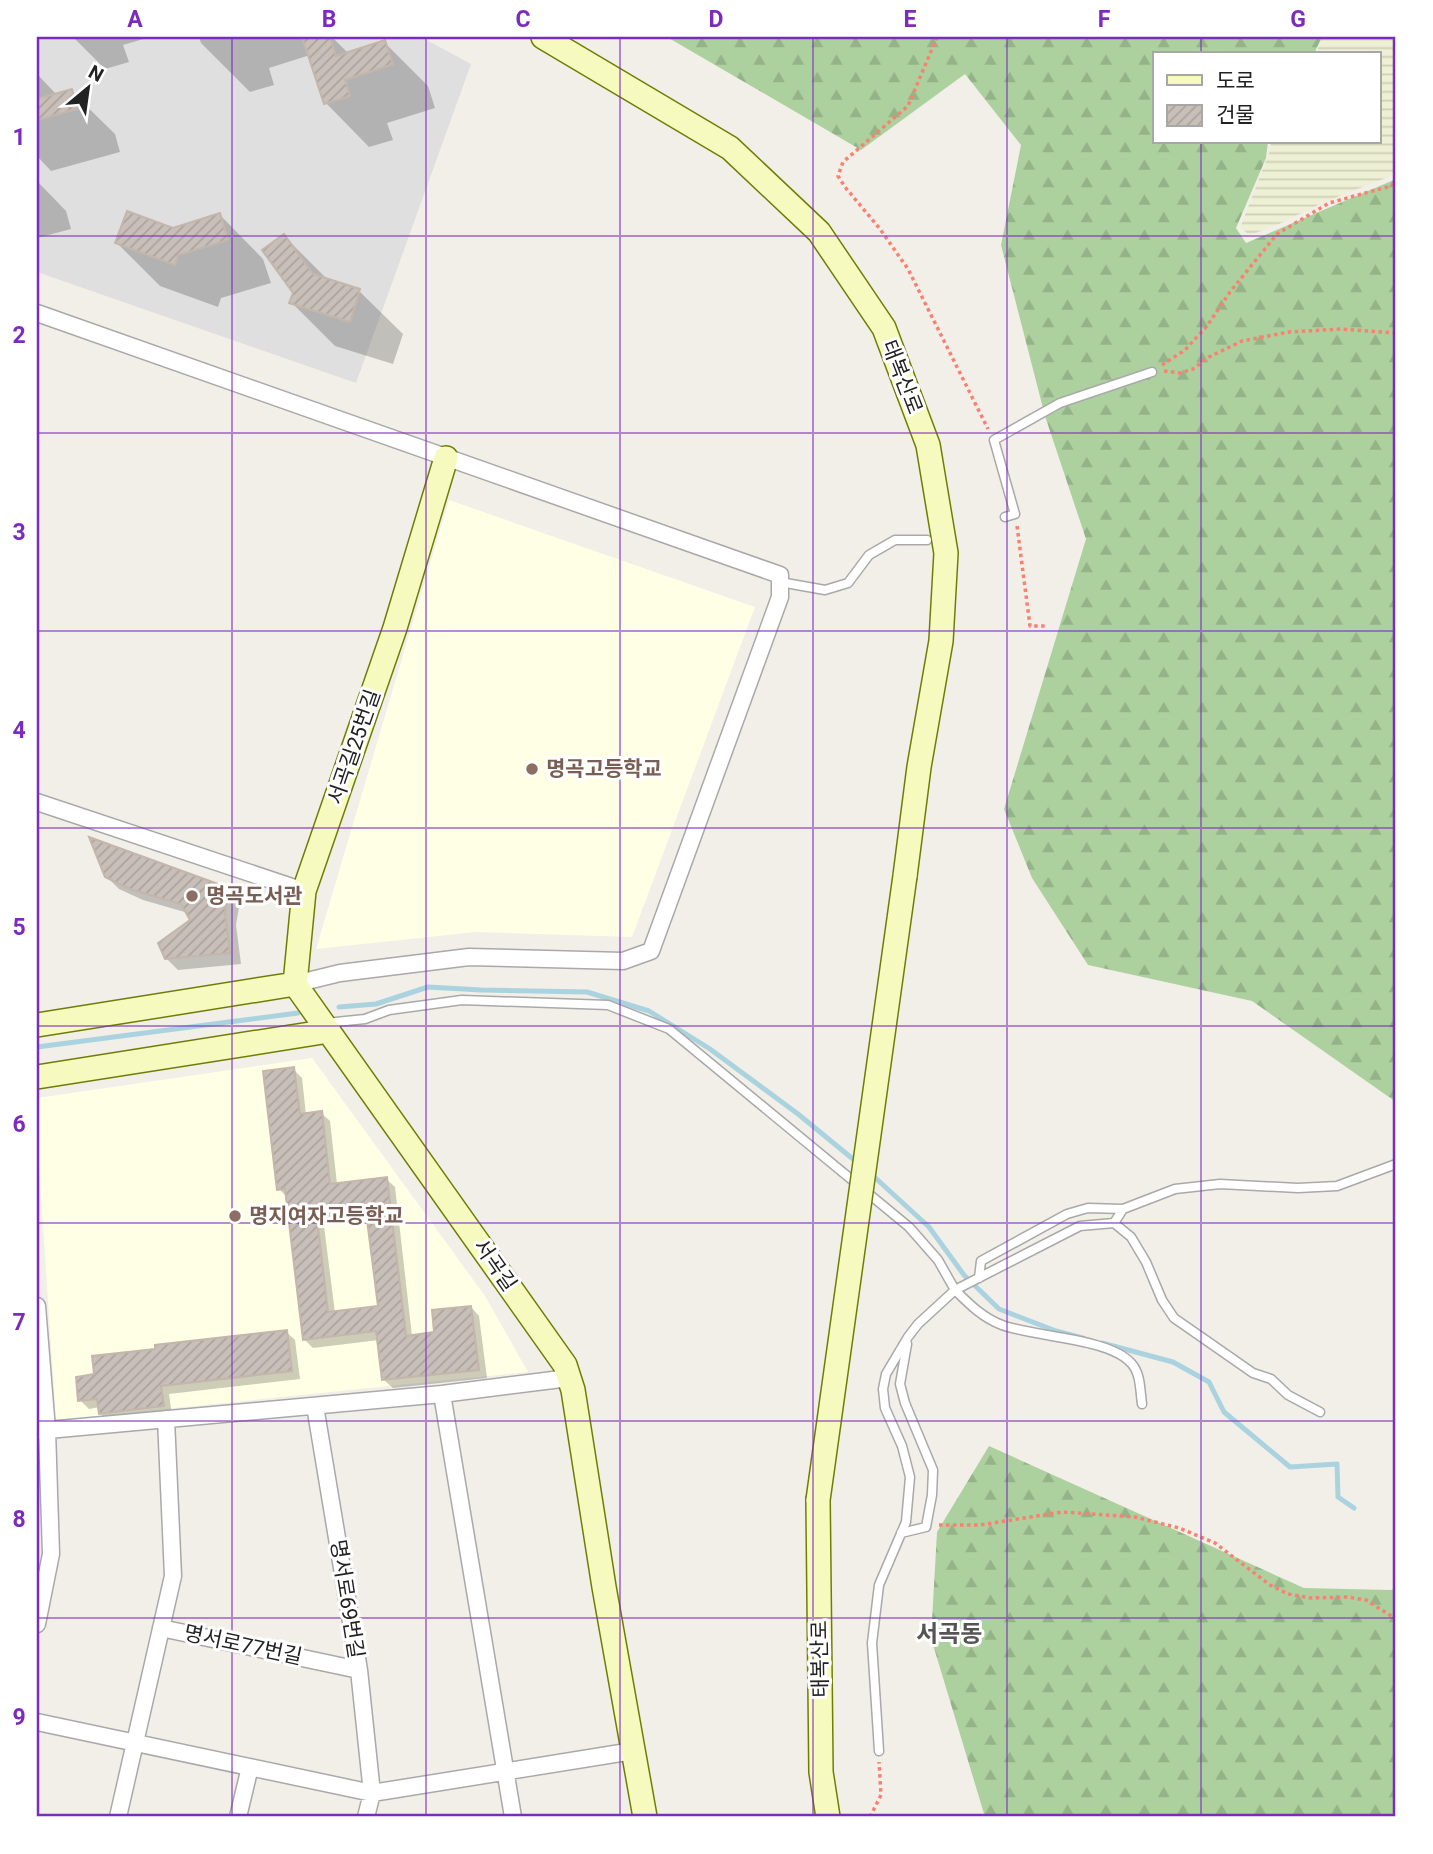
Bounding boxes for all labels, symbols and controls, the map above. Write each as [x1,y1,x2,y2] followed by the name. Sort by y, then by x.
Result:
[127,6,143,33] text: A
[322,6,336,33] text: B
[515,6,531,33] text: C
[709,6,723,33] text: D
[904,6,917,33] text: E
[1098,6,1111,33] text: F
[1290,6,1306,33] text: G
[52,52,122,122] north arrow
[1153,52,1380,144] legend
[85,60,107,87] text: N
[1216,69,1255,93] text: 도로
[1216,103,1255,127] text: 건물
[12,124,26,151] text: 1
[12,322,26,349] text: 2
[877,337,927,417] street label: 태복산로
[12,519,26,546] text: 3
[323,686,385,808] street label: 서곡길25번길
[12,717,26,744] text: 4
[546,757,662,781] place label: 명곡고등학교
[524,761,540,777] marker: 명곡고등학교
[206,884,303,908] place label: 명곡도서관
[184,888,200,904] marker: 명곡도서관
[12,914,26,941] text: 5
[12,1111,26,1138] text: 6
[249,1204,404,1228] place label: 명지여자고등학교
[227,1208,243,1224] marker: 명지여자고등학교
[469,1234,521,1296] street label: 서곡길
[12,1309,26,1336] text: 7
[12,1506,26,1533] text: 8
[326,1538,368,1660] street label: 명서로69번길
[807,1620,833,1698] street label: 태복산로
[916,1620,982,1648] district label: 서곡동
[182,1621,304,1669] street label: 명서로77번길
[12,1704,26,1731] text: 9

